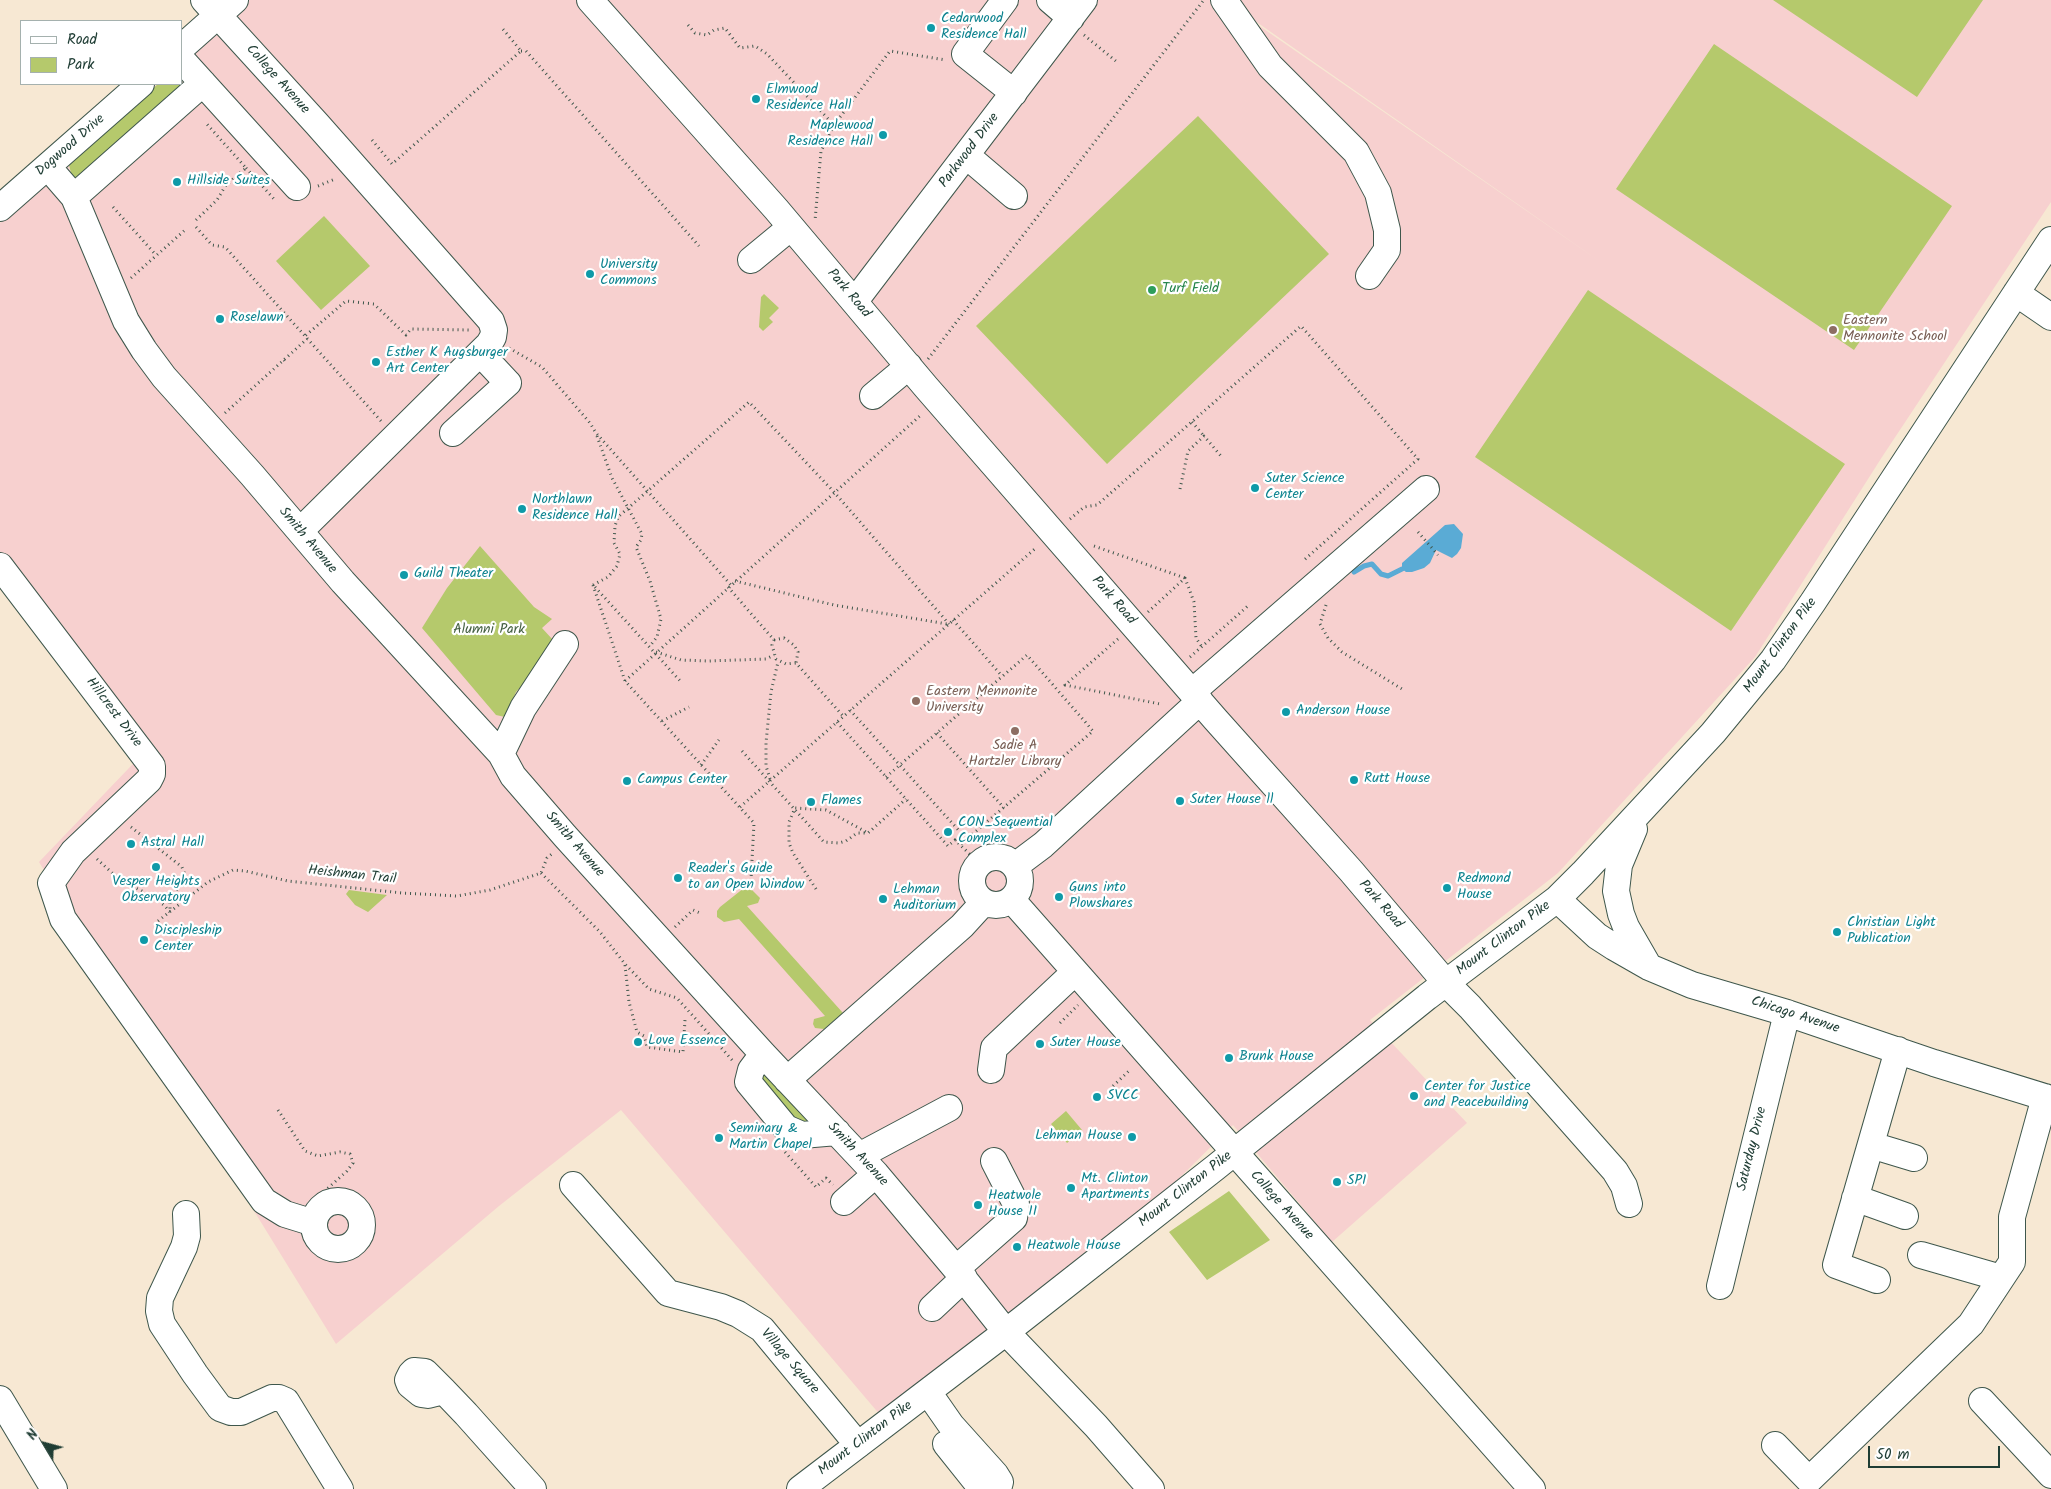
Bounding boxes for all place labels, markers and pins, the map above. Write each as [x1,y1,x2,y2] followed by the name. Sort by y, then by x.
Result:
[941,12,1026,44] place label: Cedarwood Residence Hall
[925,22,937,34] marker: Cedarwood Residence Hall
[766,83,851,115] place label: Elmwood Residence Hall
[750,93,762,105] marker: Elmwood Residence Hall
[788,119,873,152] place label: Maplewood Residence Hall
[877,129,889,141] marker: Maplewood Residence Hall
[187,174,270,190] place label: Hillside Suites
[171,176,183,188] marker: Hillside Suites
[600,258,657,290] place label: University Commons
[584,268,596,280] marker: University Commons
[1162,282,1219,298] place label: Turf Field
[1146,284,1158,296] marker: Turf Field
[230,311,284,327] place label: Roselawn
[214,313,226,325] marker: Roselawn
[1843,314,1947,347] place label: Eastern Mennonite School
[1827,324,1839,336] marker: Eastern Mennonite School
[386,346,508,378] place label: Esther K Augsburger Art Center
[370,356,382,368] marker: Esther K Augsburger Art Center
[1265,472,1344,504] place label: Suter Science Center
[1249,482,1261,494] marker: Suter Science Center
[532,493,617,526] place label: Northlawn Residence Hall
[516,503,528,515] marker: Northlawn Residence Hall
[414,567,493,583] place label: Guild Theater
[398,569,410,581] marker: Guild Theater
[926,685,1037,718] place label: Eastern Mennonite University
[910,695,922,707] marker: Eastern Mennonite University
[1296,704,1390,720] place label: Anderson House
[1280,706,1292,718] marker: Anderson House
[1009,725,1021,737] marker: Sadie A Hartzler Library
[969,739,1061,772] place label: Sadie A Hartzler Library
[1364,772,1430,788] place label: Rutt House
[637,773,727,789] place label: Campus Center
[1348,774,1360,786] marker: Rutt House
[621,775,633,787] marker: Campus Center
[1190,793,1273,809] place label: Suter House ll
[821,794,862,810] place label: Flames
[1174,795,1186,807] marker: Suter House ll
[805,796,817,808] marker: Flames
[958,816,1053,849] place label: CON_Sequential Complex
[942,826,954,838] marker: CON_Sequential Complex
[141,836,204,852] place label: Astral Hall
[125,838,137,850] marker: Astral Hall
[150,861,162,873] marker: Vesper Heights Observatory
[688,862,804,894] place label: Reader's Guide to an Open Window
[672,872,684,884] marker: Reader's Guide to an Open Window
[1457,872,1510,904] place label: Redmond House
[112,875,200,908] place label: Vesper Heights Observatory
[1069,881,1133,914] place label: Guns into Plowshares
[1441,882,1453,894] marker: Redmond House
[893,883,956,916] place label: Lehman Auditorium
[1053,891,1065,903] marker: Guns into Plowshares
[877,893,889,905] marker: Lehman Auditorium
[1847,916,1936,949] place label: Christian Light Publication
[154,924,222,956] place label: Discipleship Center
[1831,926,1843,938] marker: Christian Light Publication
[138,934,150,946] marker: Discipleship Center
[648,1034,726,1050] place label: Love Essence
[632,1036,644,1048] marker: Love Essence
[1050,1036,1121,1052] place label: Suter House
[1034,1038,1046,1050] marker: Suter House
[1239,1050,1314,1066] place label: Brunk House
[1223,1052,1235,1064] marker: Brunk House
[1424,1080,1530,1112] place label: Center for Justice and Peacebuilding
[1107,1089,1139,1105] place label: SVCC
[1408,1090,1420,1102] marker: Center for Justice and Peacebuilding
[1091,1091,1103,1103] marker: SVCC
[729,1122,812,1154] place label: Seminary & Martin Chapel
[1035,1129,1122,1145] place label: Lehman House
[1126,1131,1138,1143] marker: Lehman House
[713,1132,725,1144] marker: Seminary & Martin Chapel
[1081,1172,1149,1204] place label: Mt. Clinton Apartments
[1347,1174,1366,1190] place label: SPI
[1331,1176,1343,1188] marker: SPI
[1065,1182,1077,1194] marker: Mt. Clinton Apartments
[988,1189,1041,1222] place label: Heatwole House II
[972,1199,984,1211] marker: Heatwole House II
[1027,1239,1120,1255] place label: Heatwole House
[1011,1241,1023,1253] marker: Heatwole House

